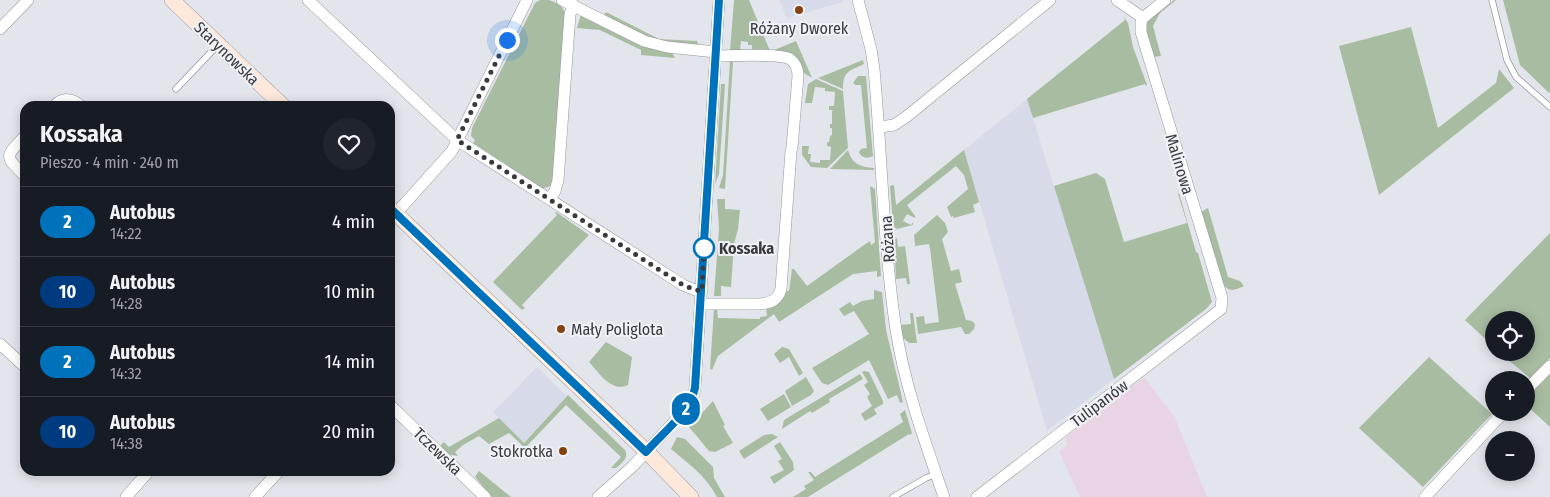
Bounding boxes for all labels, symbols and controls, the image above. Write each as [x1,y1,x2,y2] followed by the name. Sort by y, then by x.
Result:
[793,4,805,16] marker: Różany Dworek
[190,18,263,89] street label: Starynowska
[750,19,849,38] place label: Różany Dworek
[495,28,520,53] your location
[323,118,375,170] button: heart
[40,120,123,148] text: Kossaka
[1161,132,1198,197] street label: Malinowa
[40,153,179,172] text: Pieszo · 4 min · 240 m
[110,201,175,224] text: Autobus
[332,210,375,233] text: 4 min
[63,211,72,233] text: 2
[876,215,899,263] street label: Różana
[110,224,142,243] text: 14:22
[693,237,715,259] marker: Kossaka
[719,239,774,258] place label: Kossaka
[110,271,175,294] text: Autobus
[324,280,375,303] text: 10 min
[59,281,76,303] text: 10
[110,294,142,313] text: 14:28
[1485,311,1535,481] map controls
[1485,311,1535,361] button: locate
[571,320,663,339] place label: Mały Poliglota
[555,323,567,335] marker: Mały Poliglota
[110,341,175,364] text: Autobus
[325,350,375,373] text: 14 min
[63,351,72,373] text: 2
[110,364,142,383] text: 14:32
[1485,371,1535,421] button: +
[1067,375,1132,431] street label: Tulipanów
[670,393,702,425] line badge: 2
[682,398,690,420] text: 2
[110,411,175,434] text: Autobus
[323,420,375,443] text: 20 min
[59,421,76,443] text: 10
[410,424,466,479] street label: Tczewska
[1485,431,1535,481] button: −
[110,434,143,453] text: 14:38
[490,442,553,461] place label: Stokrotka
[557,445,569,457] marker: Stokrotka

